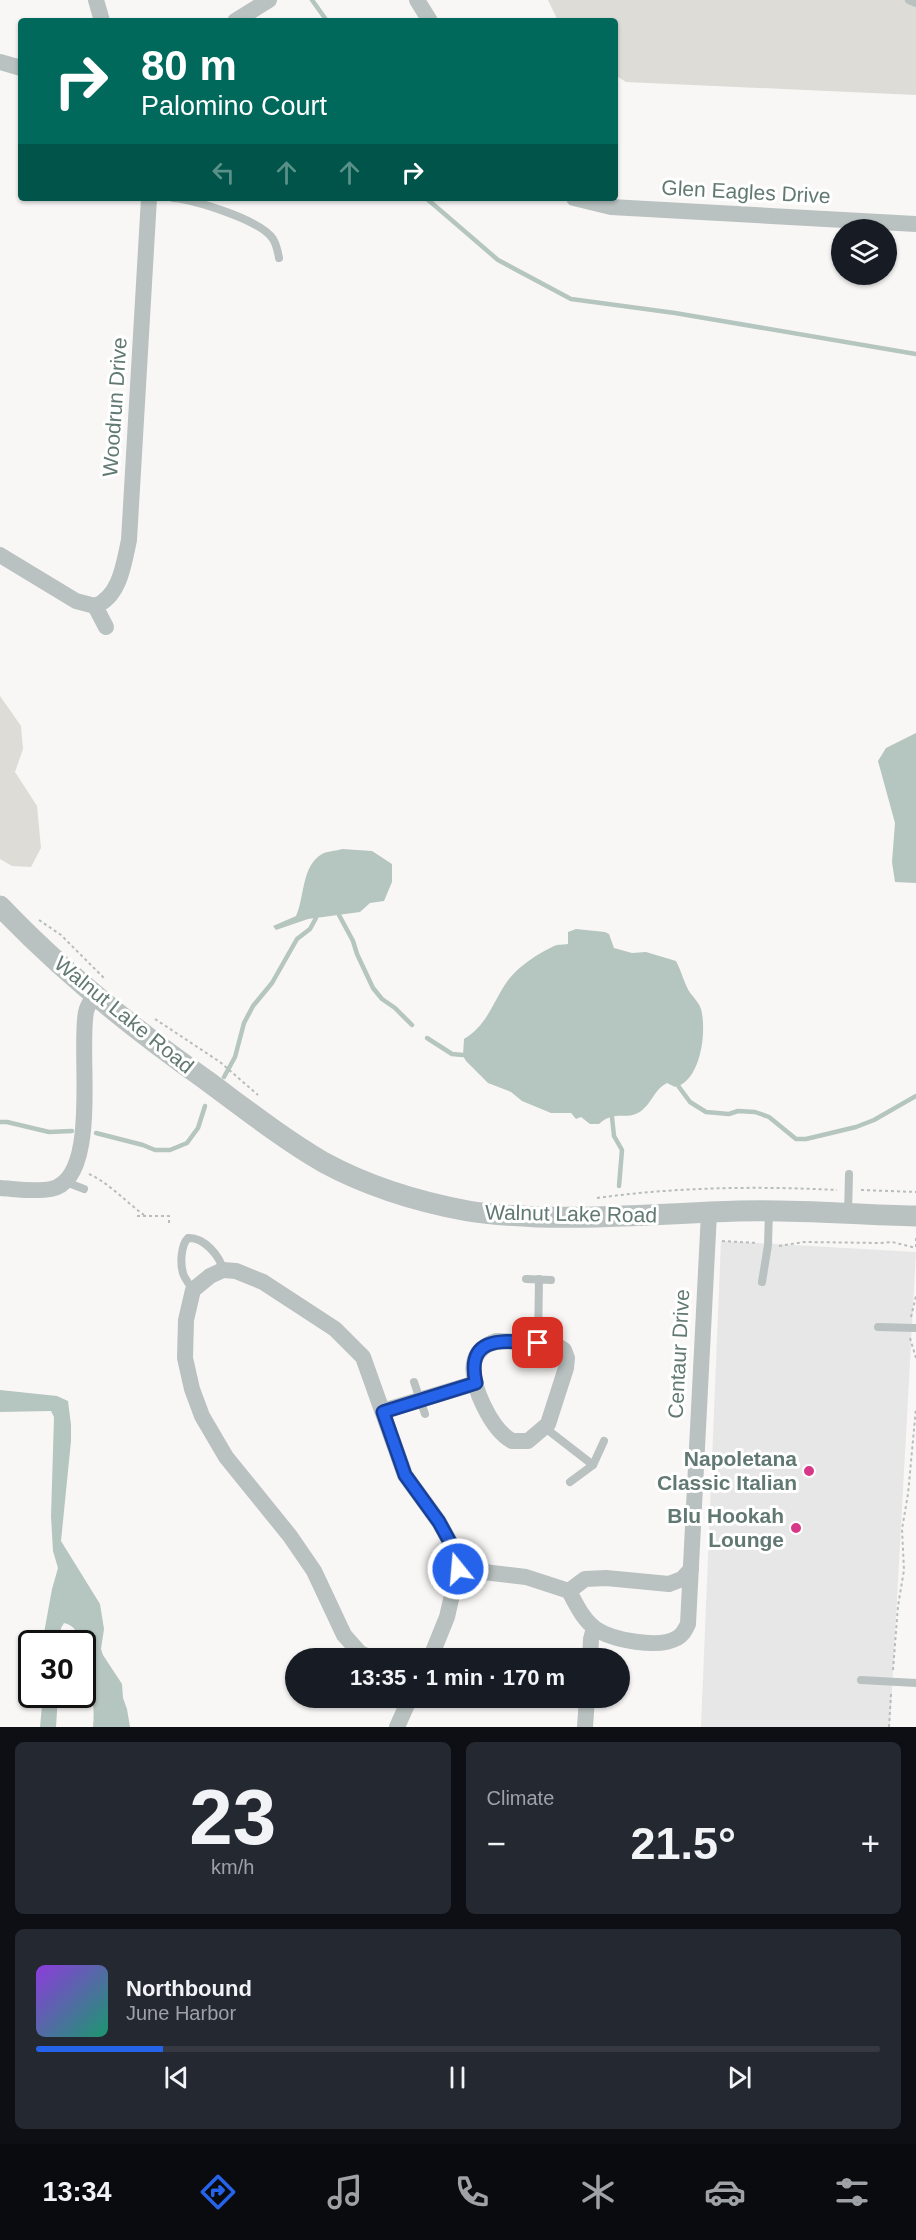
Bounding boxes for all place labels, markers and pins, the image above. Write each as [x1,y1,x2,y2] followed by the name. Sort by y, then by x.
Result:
[512,1317,563,1368] pin
[657,1447,797,1494] place label: Napoletana Classic Italian
[802,1464,816,1478] marker: Napoletana Classic Italian
[667,1504,784,1551] place label: Blu Hookah Lounge
[789,1521,803,1535] marker: Blu Hookah Lounge

